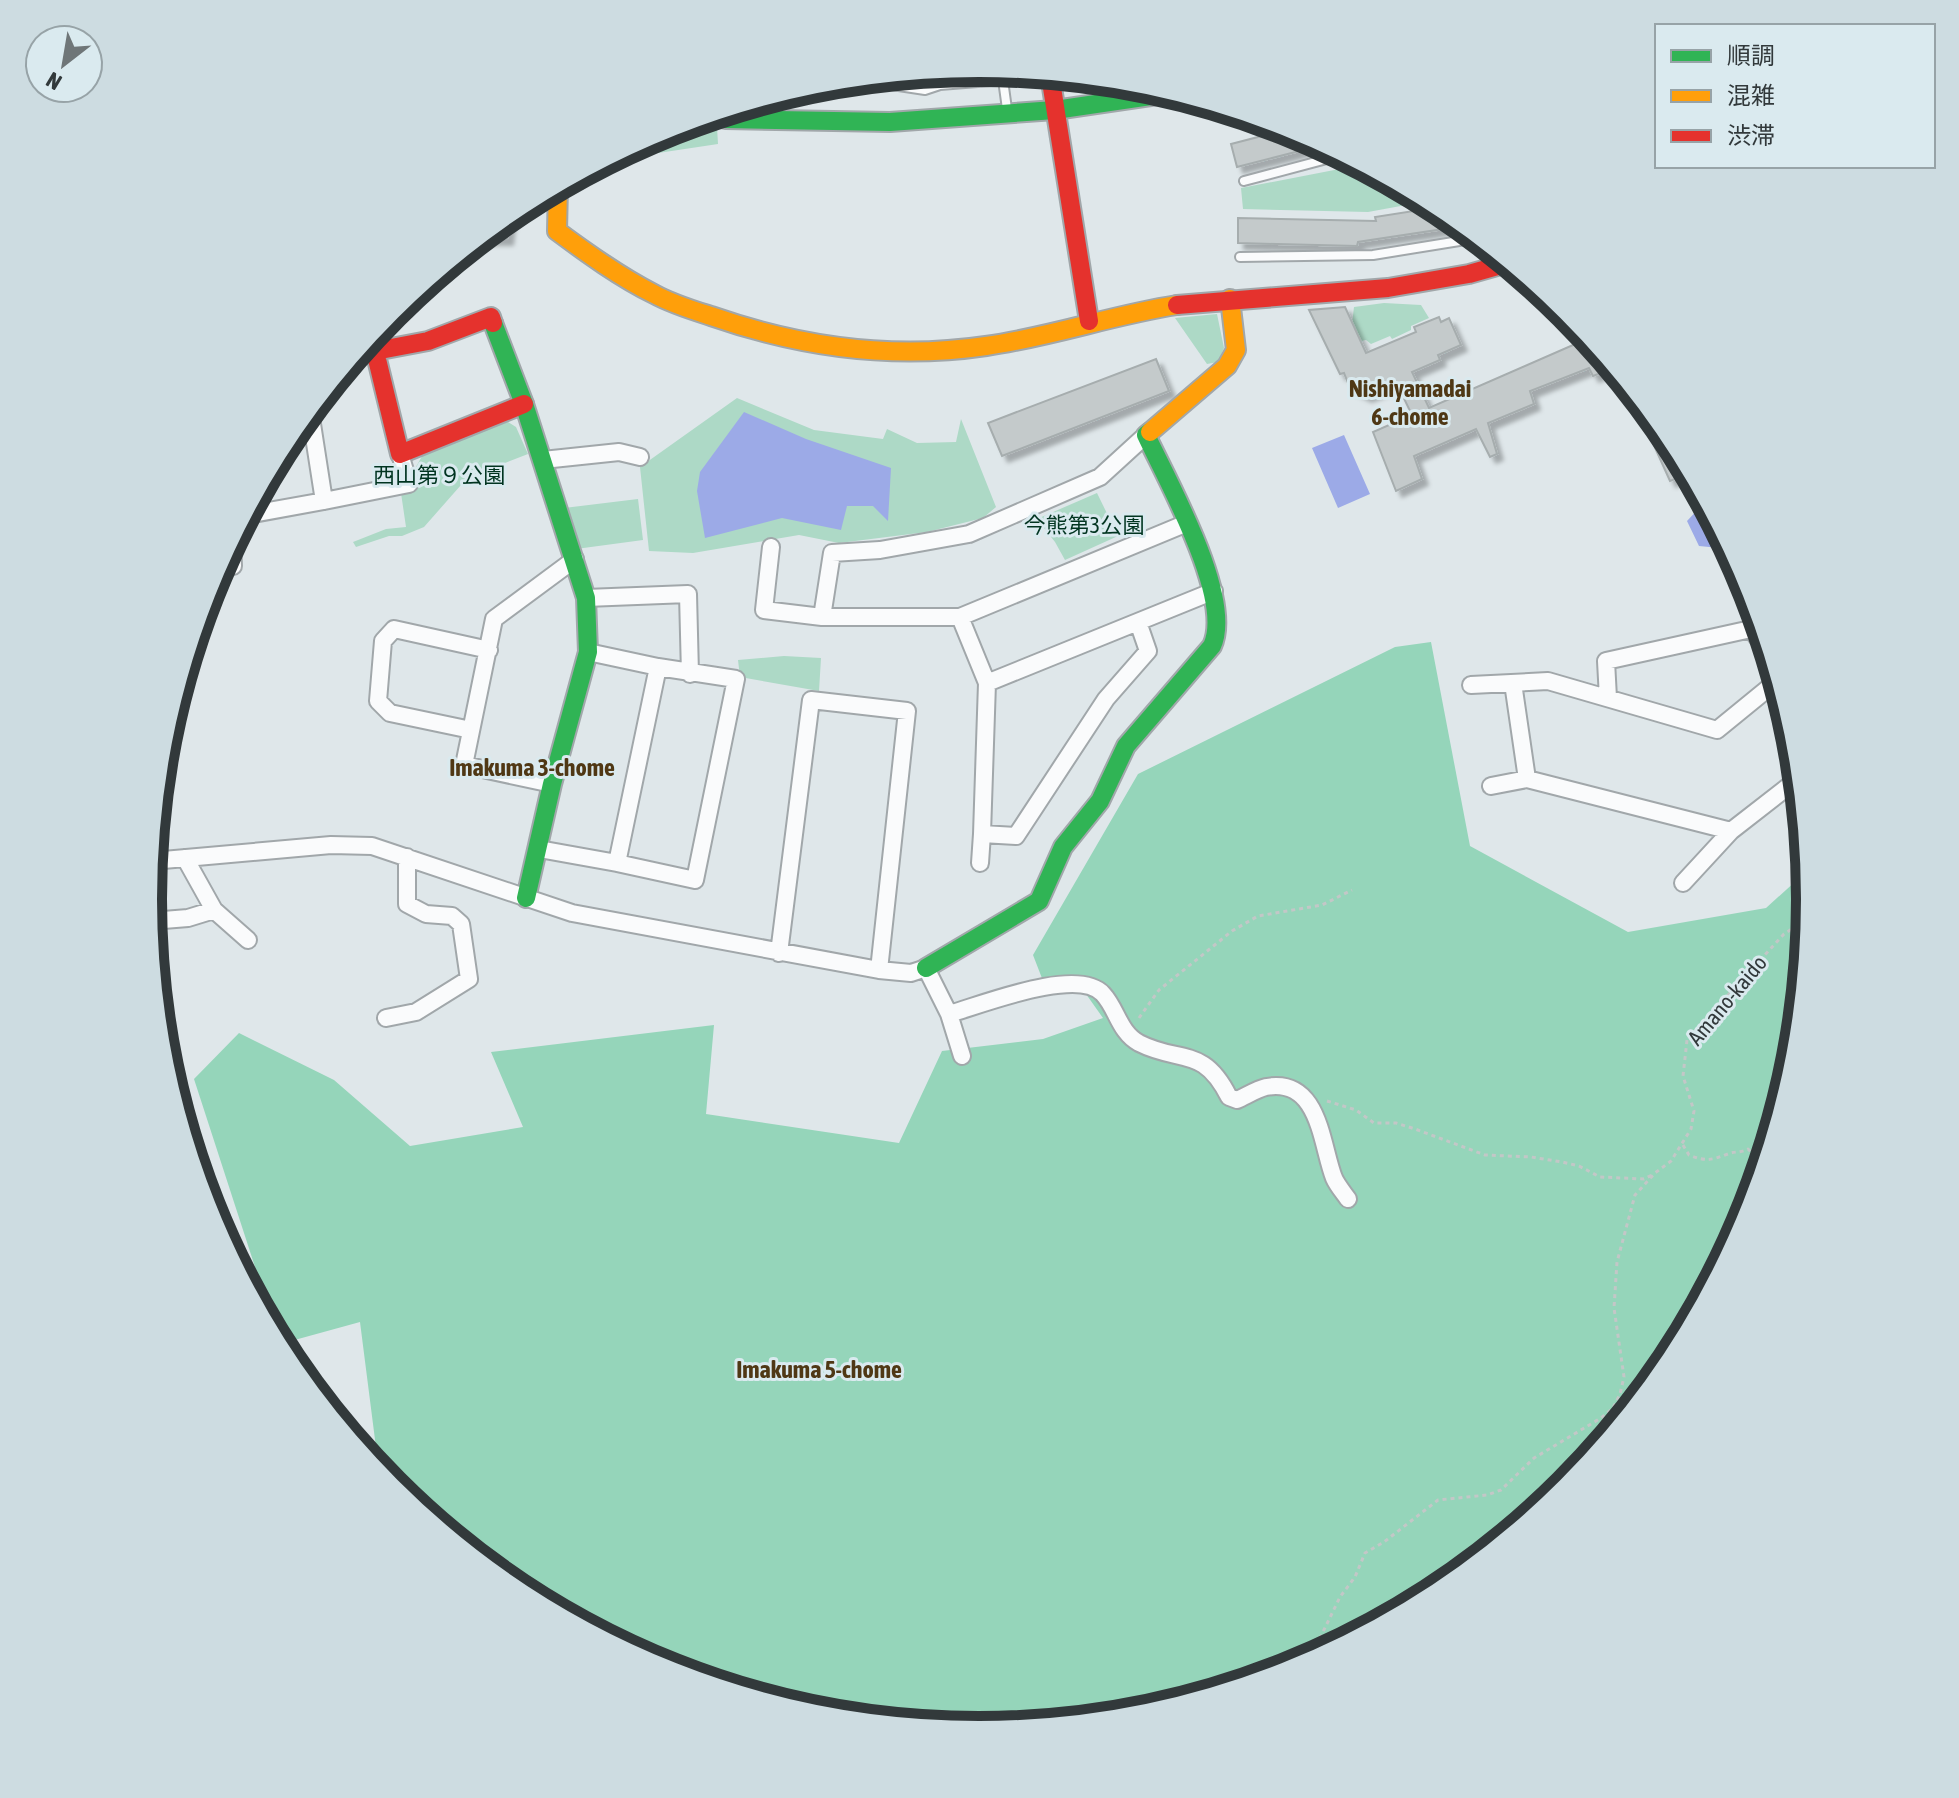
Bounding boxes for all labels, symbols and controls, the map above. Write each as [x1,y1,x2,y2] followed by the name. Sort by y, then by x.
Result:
[24,24,104,104] north arrow
[1655,24,1935,168] legend
[1727,42,1775,69] text: 順調
[41,67,66,96] text: N
[1727,82,1775,109] text: 混雑
[1727,122,1775,149] text: 渋滞
[1349,375,1471,430] district label: Nishiyamadai 6-chome
[373,462,505,488] park label: 西山第９公園
[1024,512,1144,538] park label: 今熊第3公園
[449,754,615,781] district label: Imakuma 3-chome
[1682,950,1772,1050] street label: Amano-kaido
[736,1356,902,1383] district label: Imakuma 5-chome

